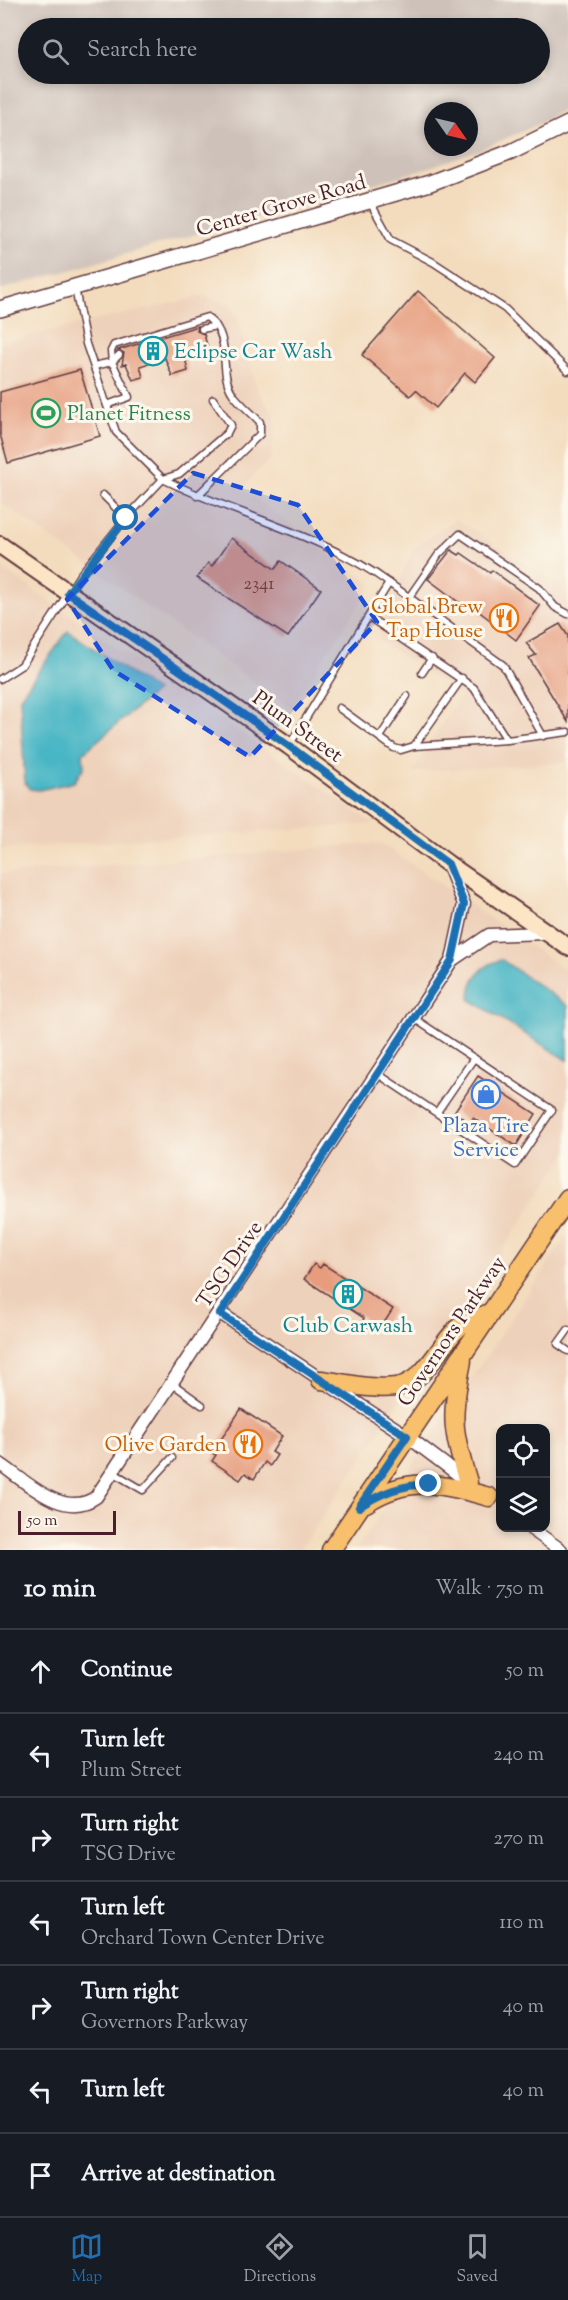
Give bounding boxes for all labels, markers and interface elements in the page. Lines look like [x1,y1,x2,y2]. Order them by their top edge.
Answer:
search box [18,18,550,84]
icon: search [39,35,72,68]
text: Search here [87,35,197,67]
north arrow [424,102,478,156]
street label: Center Grove Road [193,168,370,246]
building icon: Eclipse Car Wash [137,335,169,367]
place label: Eclipse Car Wash [174,338,333,368]
sports icon: Planet Fitness [30,397,62,429]
place label: Planet Fitness [67,400,191,430]
route start [112,504,138,530]
house number: 2341 [244,572,274,598]
place label: Global Brew Tap House [371,593,483,647]
restaurant icon: Global Brew Tap House [488,602,520,634]
street label: Plum Street [245,684,348,771]
shop icon: Plaza Tire Service [470,1078,502,1110]
place label: Plaza Tire Service [443,1112,529,1166]
street label: TSG Drive [190,1215,271,1315]
street label: Governors Parkway [391,1250,515,1413]
building icon: Club Carwash [332,1278,364,1310]
place label: Club Carwash [283,1312,413,1342]
map controls [496,1424,550,1532]
button: locate [496,1424,550,1478]
restaurant icon: Olive Garden [232,1428,264,1460]
place label: Olive Garden [104,1431,227,1461]
route end [415,1470,441,1496]
button: layers [496,1478,550,1532]
scale bar [18,1508,116,1536]
text: 50 m [27,1510,58,1533]
text: 10 min [24,1571,96,1608]
text: Walk · 750 m [435,1575,544,1604]
icon: ahead [24,1655,57,1688]
text: Continue [81,1655,172,1687]
text: 50 m [506,1657,544,1686]
text: Turn left [81,1725,164,1757]
icon: left [24,1739,57,1772]
text: 240 m [493,1741,544,1770]
text: Plum Street [81,1757,182,1786]
text: Turn right [81,1809,178,1841]
icon: right [24,1823,57,1856]
text: 270 m [494,1825,544,1854]
text: TSG Drive [81,1841,176,1870]
text: Turn left [81,1893,164,1925]
icon: left [24,1907,57,1940]
text: 110 m [499,1909,544,1938]
text: Orchard Town Center Drive [81,1925,324,1954]
text: Turn right [81,1977,178,2009]
icon: right [24,1991,57,2024]
text: 40 m [503,1993,544,2022]
text: Governors Parkway [81,2009,248,2038]
icon: left [24,2075,57,2108]
text: Turn left [81,2075,164,2107]
text: 40 m [503,2077,544,2106]
icon: arrive [24,2159,57,2192]
text: Arrive at destination [81,2159,276,2191]
tab: Map [70,2230,103,2289]
tab: Directions [244,2230,316,2289]
tab: Saved [457,2230,498,2289]

